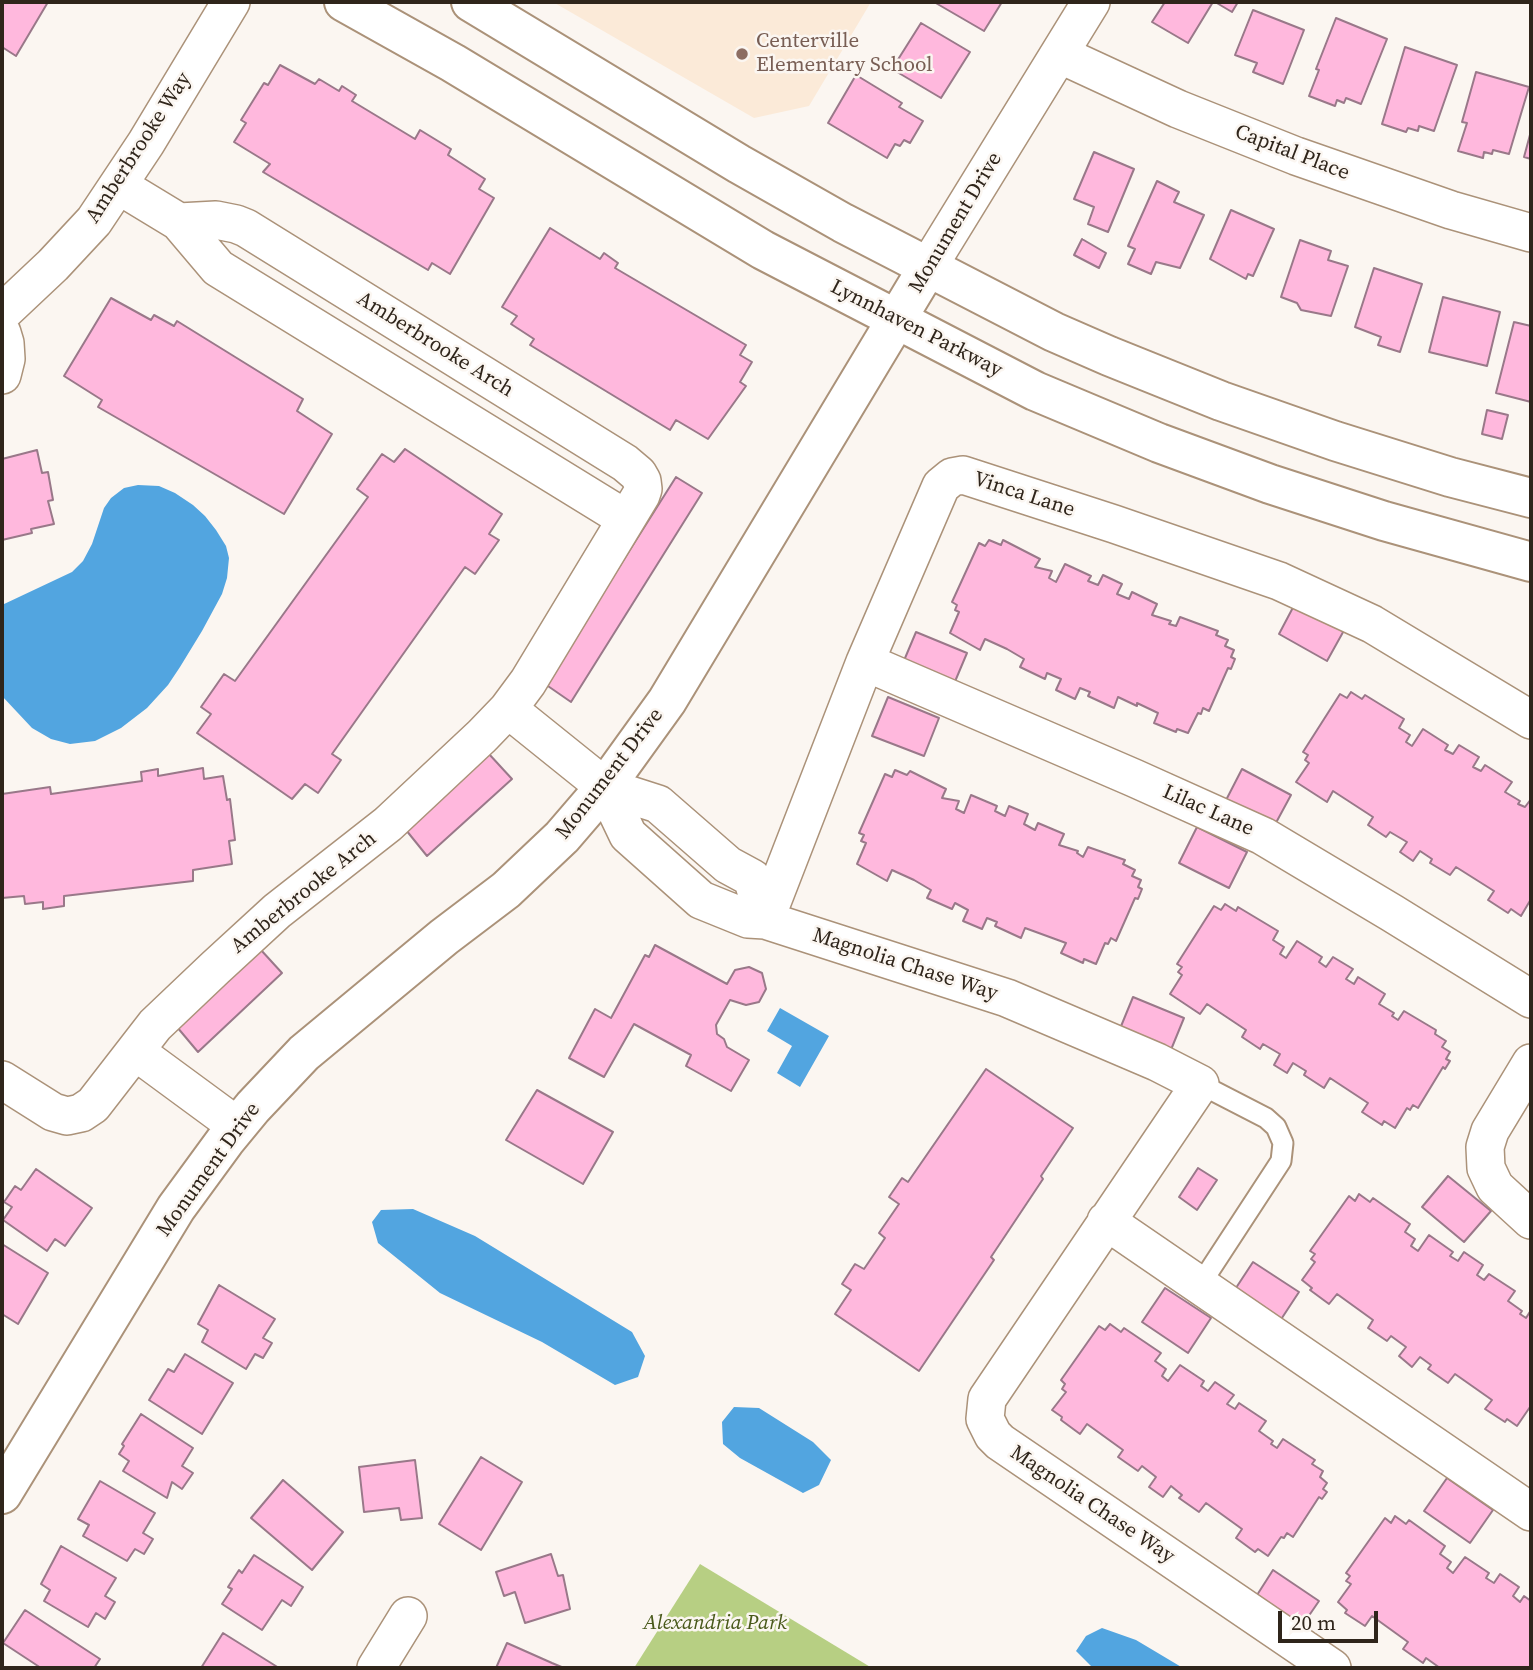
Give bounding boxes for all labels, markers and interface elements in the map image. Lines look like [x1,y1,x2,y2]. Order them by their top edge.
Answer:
place label: Centerville Elementary School [756,29,933,79]
marker: Centerville Elementary School [734,46,750,62]
street label: Amberbrooke Way [81,68,197,228]
street label: Capital Place [1231,120,1353,186]
street label: Monument Drive [904,148,1008,298]
street label: Lynnhaven Parkway [826,275,1006,383]
street label: Amberbrooke Arch [352,287,518,403]
street label: Vinca Lane [970,467,1078,523]
street label: Monument Drive [551,703,669,845]
street label: Lilac Lane [1158,780,1258,842]
street label: Amberbrooke Arch [226,827,382,959]
street label: Magnolia Chase Way [809,923,1001,1007]
street label: Monument Drive [152,1098,266,1242]
street label: Magnolia Chase Way [1005,1441,1179,1569]
scale bar [1281,1596,1381,1640]
text: 20 m [1291,1608,1336,1637]
park label: Alexandria Park [643,1611,787,1637]

